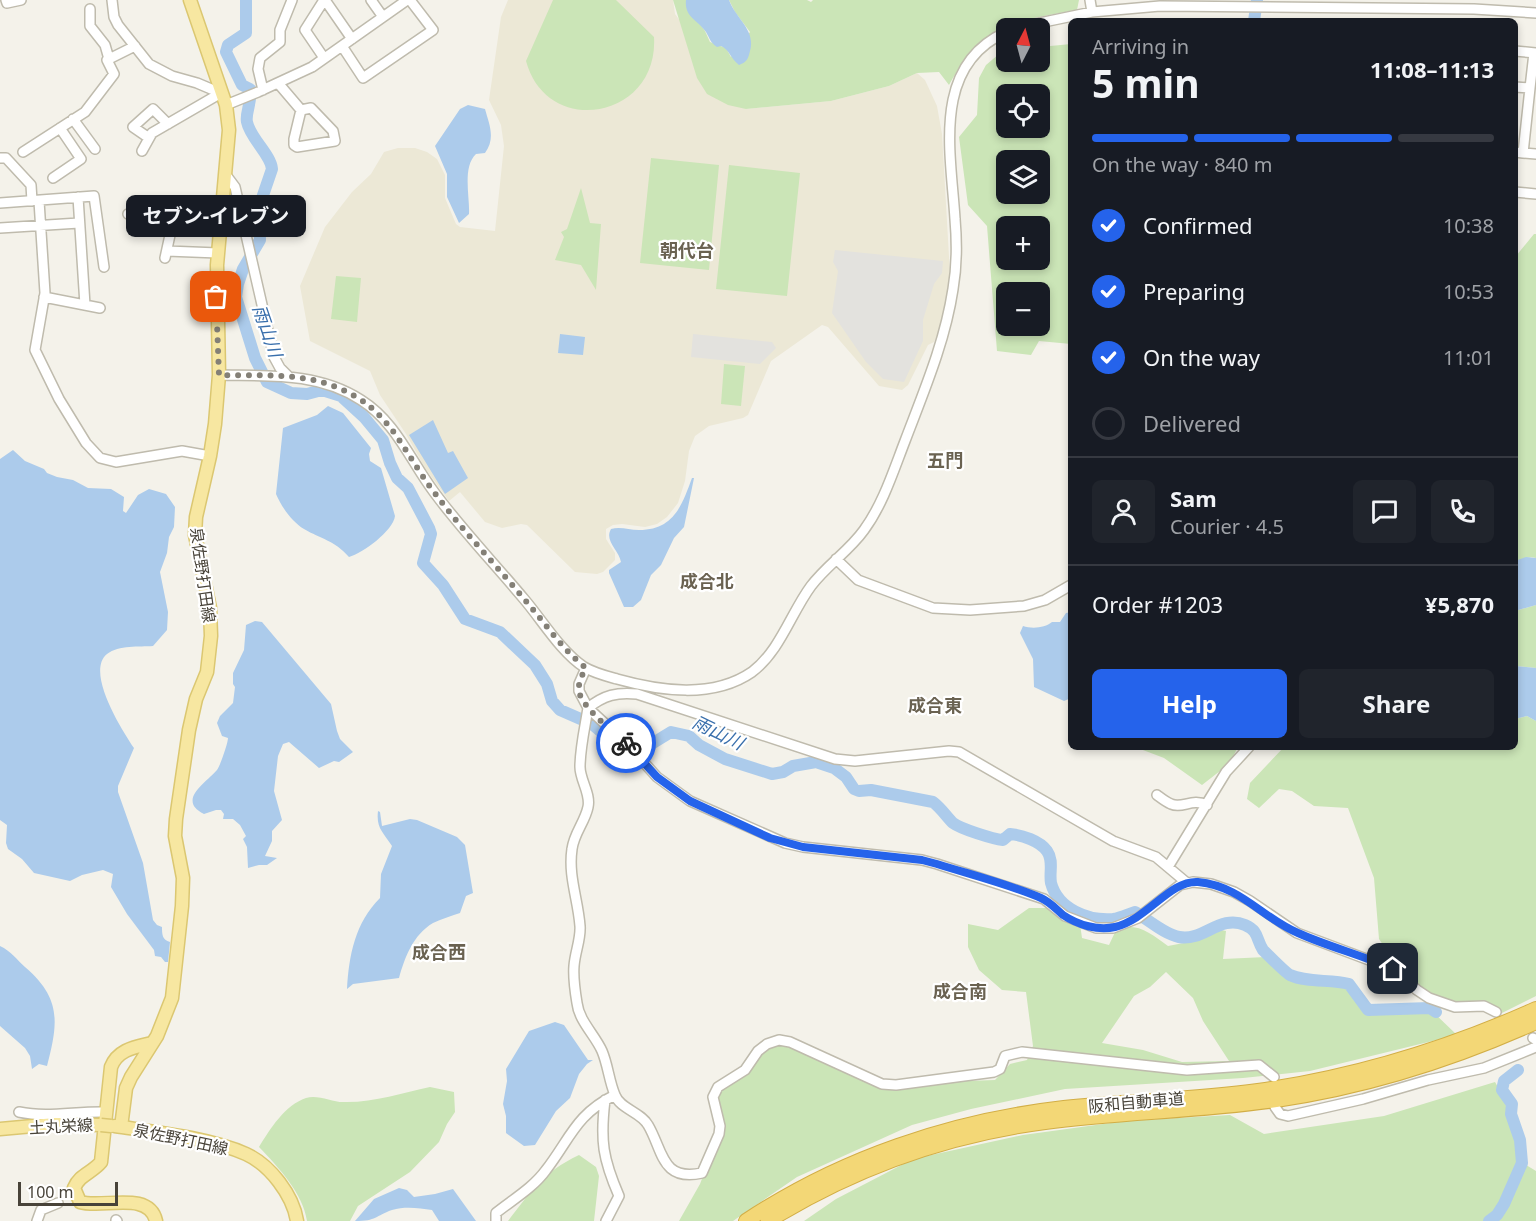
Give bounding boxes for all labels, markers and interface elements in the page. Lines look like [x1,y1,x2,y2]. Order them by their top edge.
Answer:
north arrow [996,18,1050,72]
map controls [996,18,1050,336]
text: Arriving in [1092,33,1189,60]
text: 11:08–11:13 [1370,54,1494,84]
text: 5 min [1092,56,1199,109]
button: locate [996,84,1050,138]
button: layers [996,150,1050,204]
text: On the way · 840 m [1092,151,1272,178]
callout: セブン-イレブン [126,195,306,237]
text: セブン-イレブン [143,202,289,229]
icon: check [1092,209,1125,242]
text: Confirmed [1143,210,1253,240]
text: 10:38 [1443,212,1494,239]
button: + [996,216,1050,270]
district label: 朝代台 [660,238,714,262]
pin [190,271,241,322]
icon: check [1092,275,1125,308]
text: Preparing [1143,276,1245,306]
text: 10:53 [1443,278,1494,305]
icon: bag [199,280,232,313]
button: − [996,282,1050,336]
water label: 雨山川 [248,301,289,362]
icon: check [1092,341,1125,374]
text: On the way [1143,342,1260,372]
text: 11:01 [1443,344,1494,371]
text: Delivered [1143,408,1241,438]
district label: 五門 [927,448,963,472]
button: person [1092,480,1155,543]
button: chat [1353,480,1416,543]
button: phone [1431,480,1494,543]
text: Sam [1170,483,1217,513]
text: Courier · 4.5 [1170,513,1284,540]
street label: 泉佐野打田線 [185,526,221,624]
district label: 成合北 [680,569,734,593]
text: Order #1203 [1092,589,1223,619]
text: ¥5,870 [1425,589,1494,619]
button: Help [1092,669,1287,738]
button: Share [1299,669,1494,738]
district label: 成合東 [908,693,962,717]
water label: 雨山川 [689,709,750,756]
courier [596,713,656,773]
icon: bike [610,727,643,760]
district label: 成合西 [412,940,466,964]
pin [1367,943,1418,994]
icon: home [1376,952,1409,985]
district label: 成合南 [933,979,987,1003]
street label: 阪和自動車道 [1087,1087,1185,1117]
street label: 土丸栄線 [28,1113,94,1139]
street label: 泉佐野打田線 [132,1118,230,1160]
scale bar [18,1179,118,1206]
text: 100 m [27,1181,74,1203]

